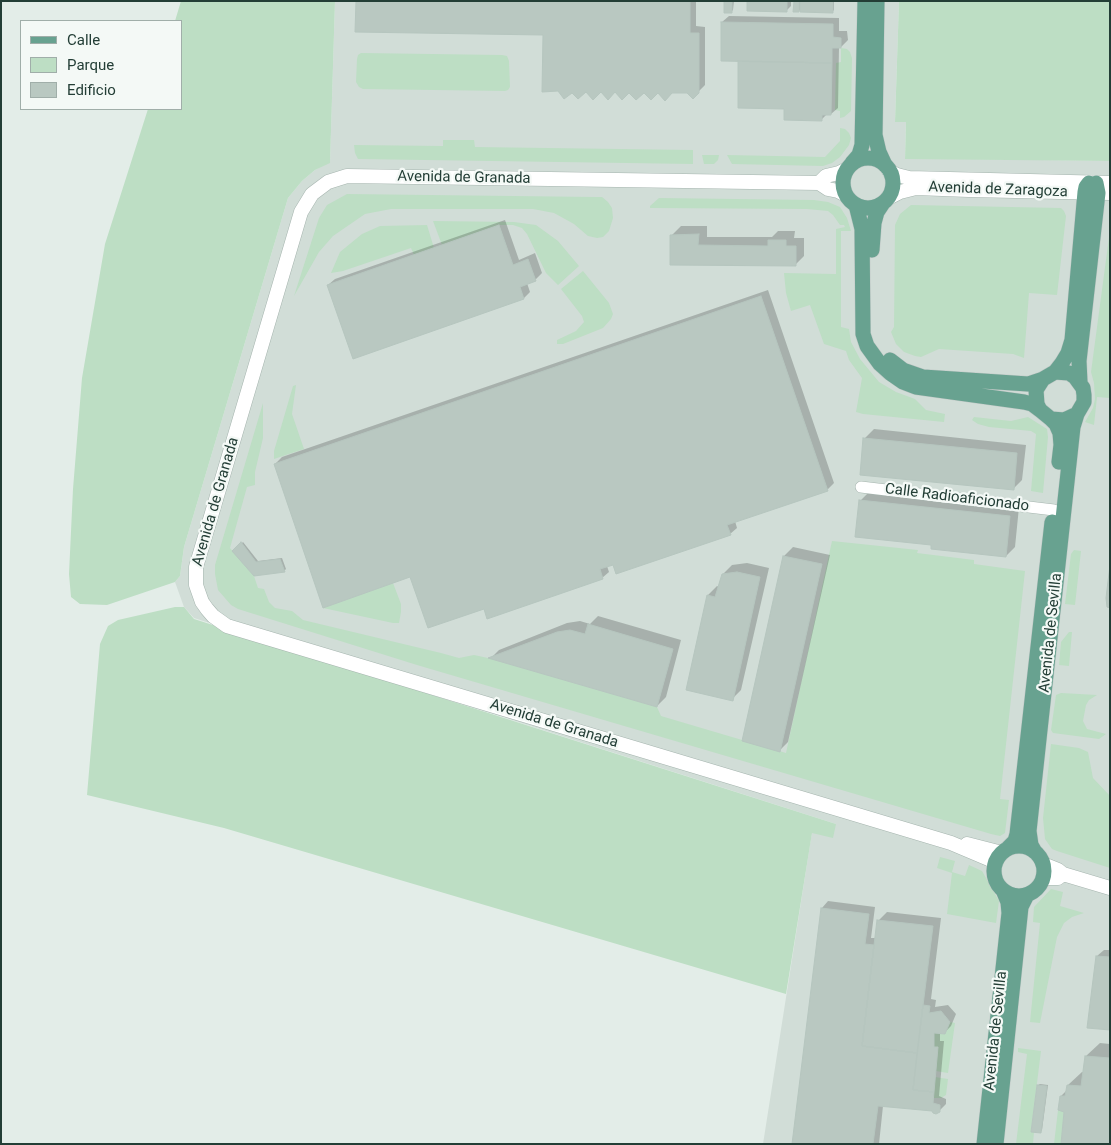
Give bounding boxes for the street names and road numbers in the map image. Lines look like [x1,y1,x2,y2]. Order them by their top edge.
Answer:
street label: Avenida de Granada [397,168,531,188]
street label: Avenida de Zaragoza [928,179,1068,201]
street label: Avenida de Granada [189,436,243,568]
street label: Calle Radioaficionado [884,480,1030,516]
street label: Avenida de Sevilla [1036,572,1066,694]
street label: Avenida de Granada [488,696,620,752]
street label: Avenida de Sevilla [981,970,1011,1092]

